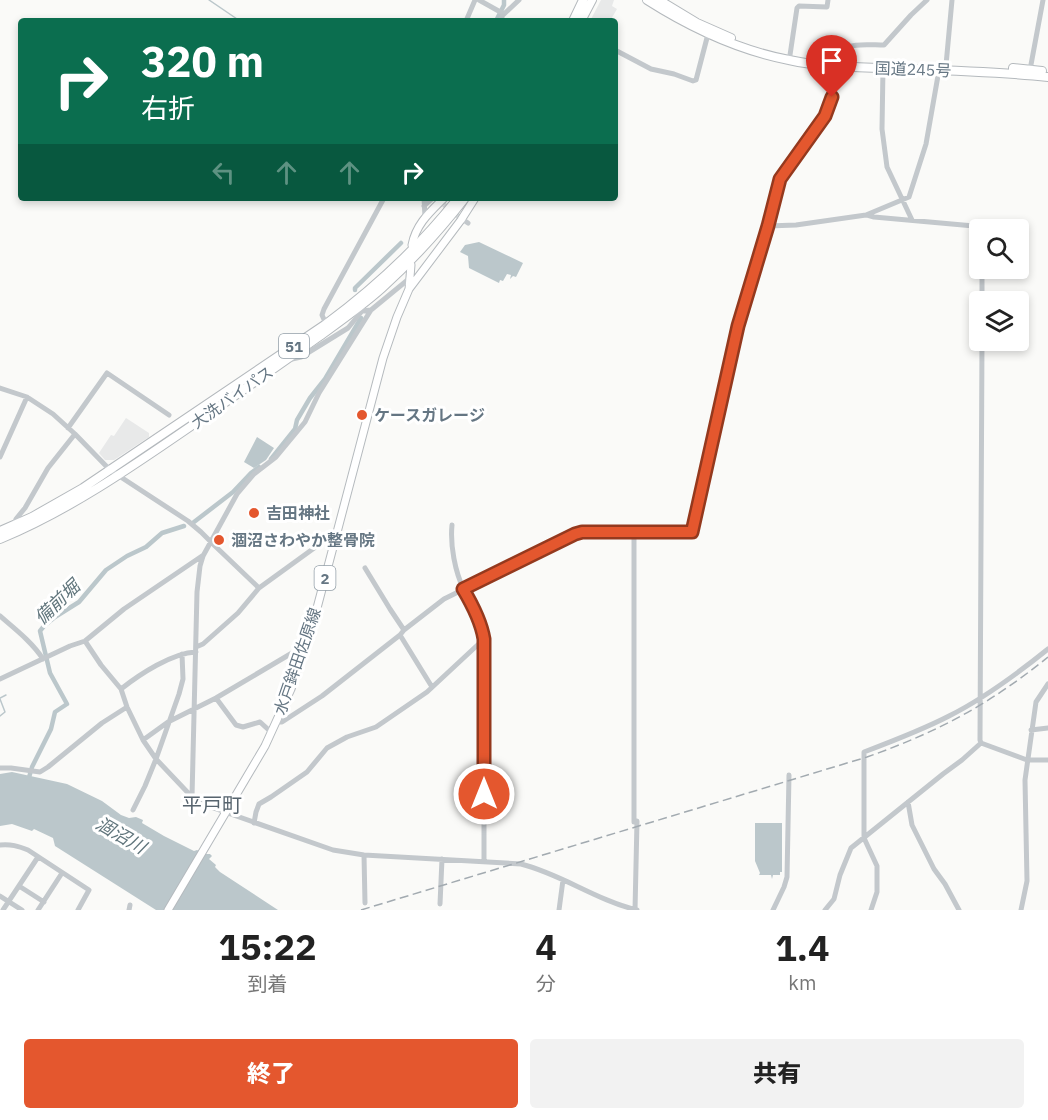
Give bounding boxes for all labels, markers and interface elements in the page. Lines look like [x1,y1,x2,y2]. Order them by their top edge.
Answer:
text: 320 m [141,34,264,89]
pin [806,35,857,97]
icon: right [42,42,120,120]
icon: arrive [815,44,848,77]
street label: 国道245号 [874,58,952,80]
text: 右折 [141,90,195,125]
icon: left [207,156,240,189]
icon: ahead [270,156,303,189]
icon: ahead [333,156,366,189]
icon: right [396,156,429,189]
map controls [969,219,1029,351]
button: search [969,219,1029,279]
button: layers [969,291,1029,351]
road number: 51 [279,334,309,358]
street label: 大洗バイパス [187,361,277,433]
place label: ケースガレージ [374,405,485,425]
marker: ケースガレージ [355,408,369,422]
place label: 吉田神社 [266,503,330,523]
marker: 吉田神社 [247,506,261,520]
place label: 涸沼さわやか整骨院 [231,530,375,550]
marker: 涸沼さわやか整骨院 [212,533,226,547]
road number: 2 [314,566,336,590]
water label: 備前堀 [30,573,87,629]
street label: 水戸鉾田佐原線 [269,605,325,717]
position arrow [452,762,516,826]
district label: 平戸町 [182,791,242,818]
water label: 涸沼川 [92,812,152,859]
text: 15:22 [218,923,317,970]
text: 4 [535,923,557,970]
text: 1.4 [775,924,830,971]
text: km [788,969,816,996]
text: 到着 [248,970,288,997]
text: 分 [536,970,556,997]
button: 終了 [24,1039,518,1108]
button: 共有 [530,1039,1024,1108]

